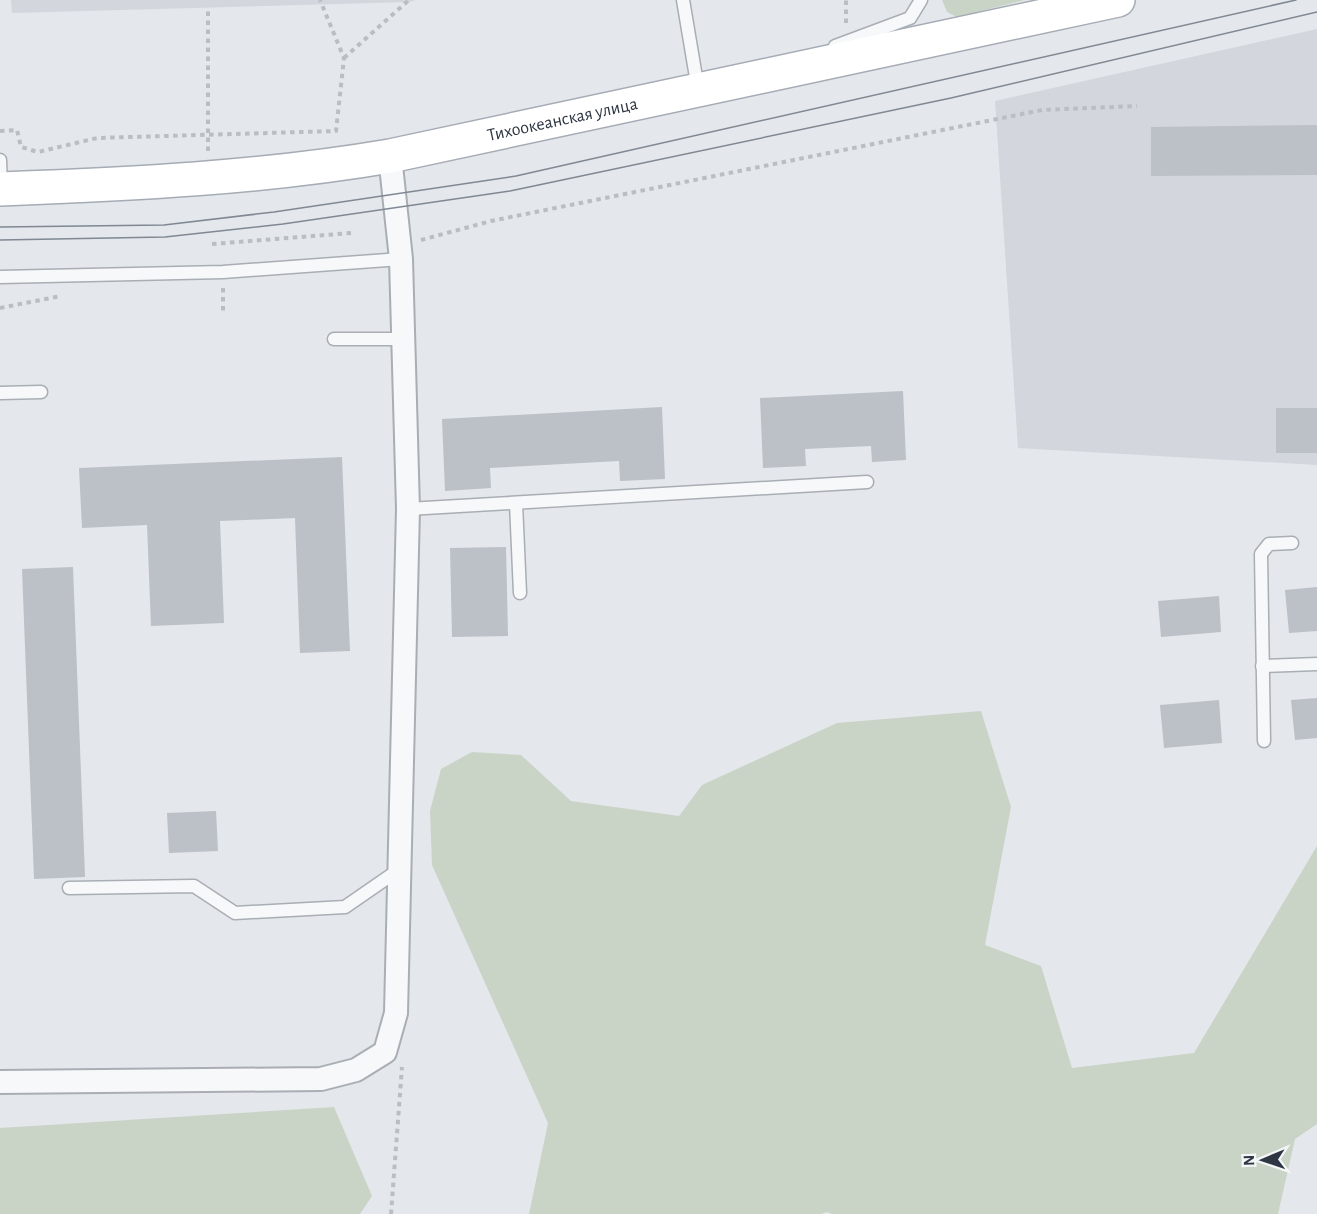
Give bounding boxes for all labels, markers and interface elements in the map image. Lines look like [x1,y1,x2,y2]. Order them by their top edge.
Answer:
street label: Тихоокеанская улица [486,95,639,145]
north arrow [1233,1130,1293,1190]
text: N [1241,1155,1257,1166]

